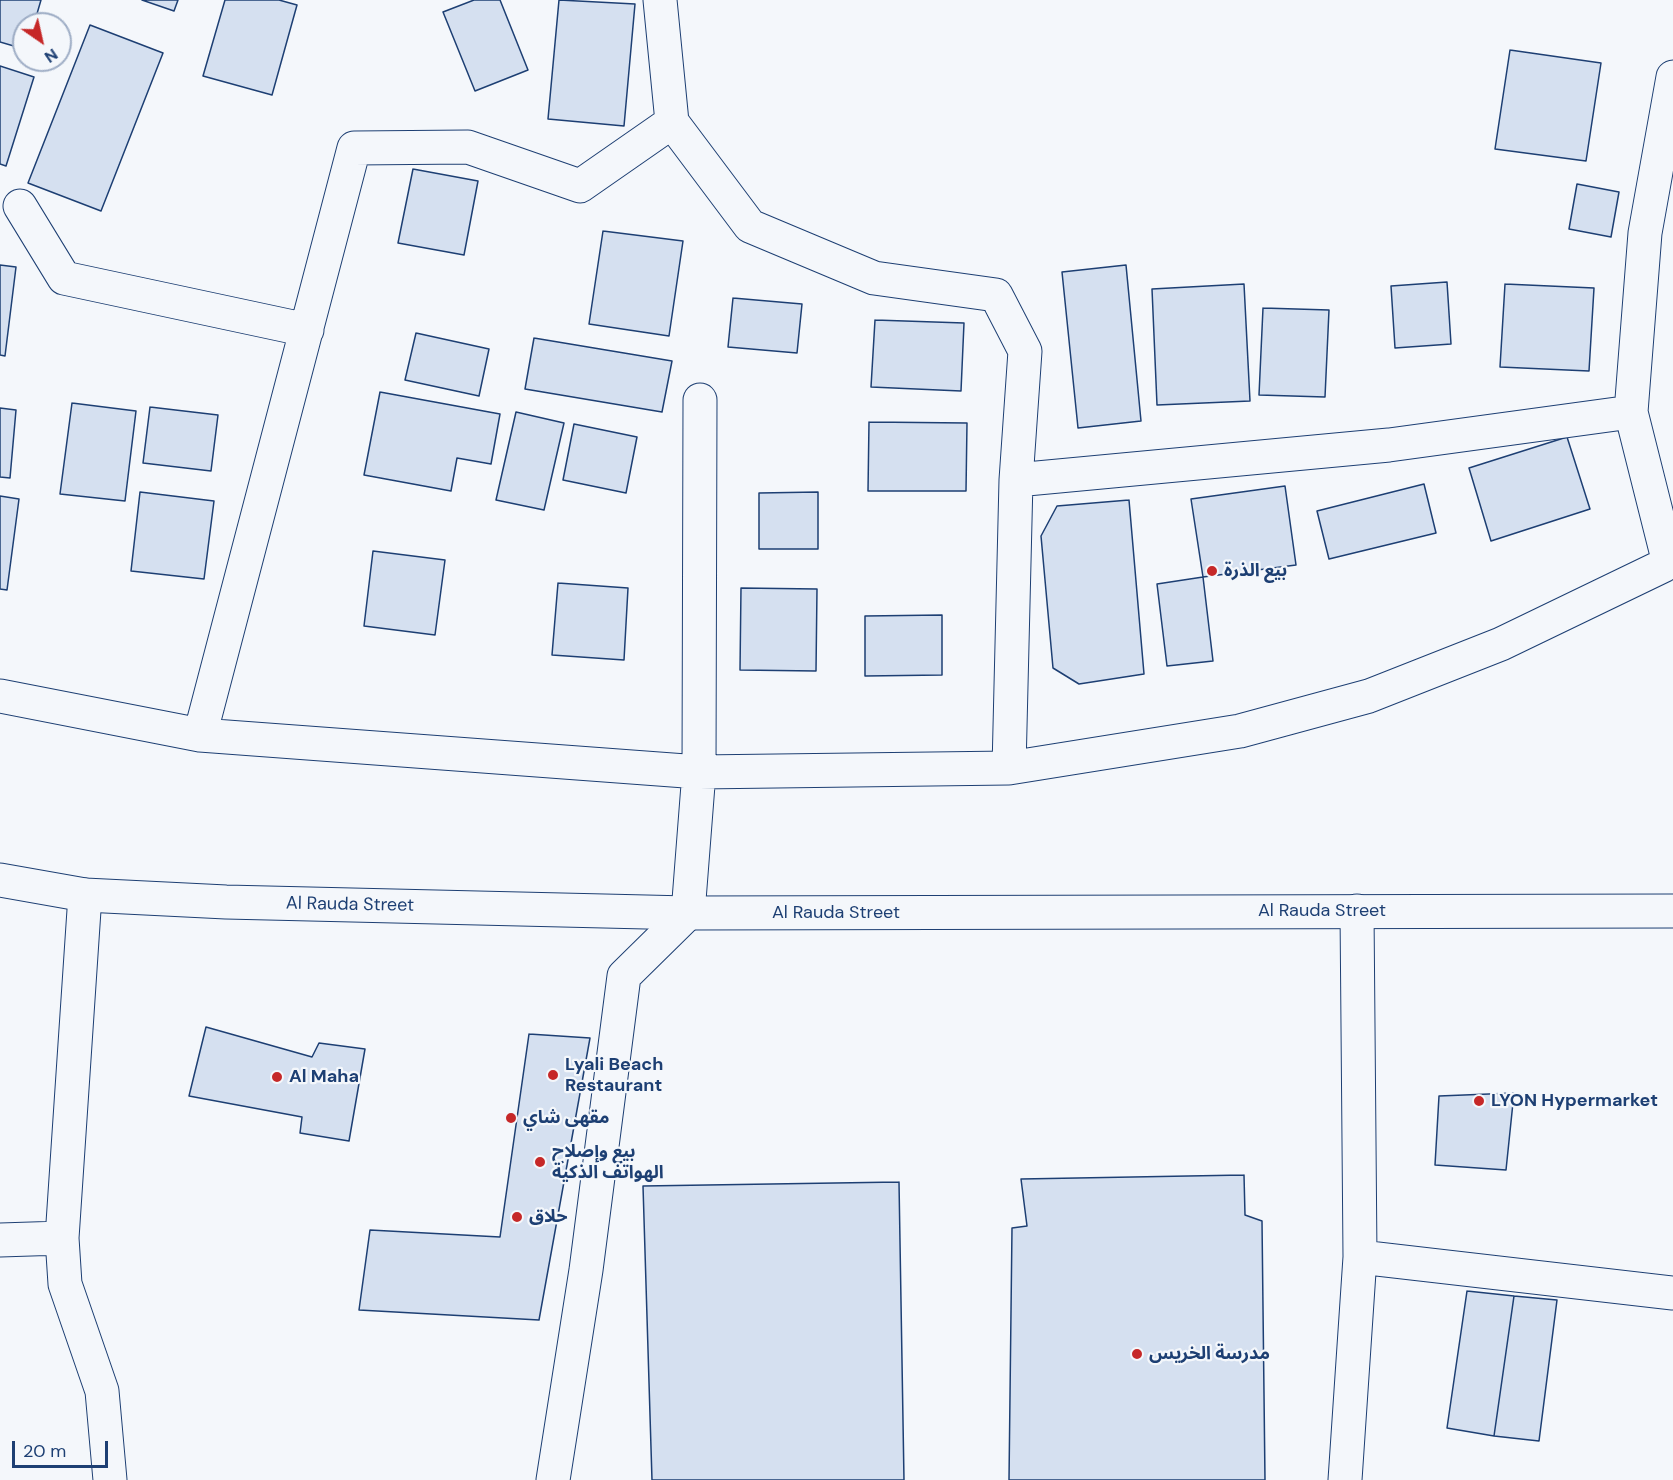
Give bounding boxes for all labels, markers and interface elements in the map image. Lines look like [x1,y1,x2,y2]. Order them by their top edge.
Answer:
north arrow [12,12,72,72]
text: N [41,44,62,68]
place label: بيع الذرة [1224,560,1287,582]
marker: بيع الذرة [1205,564,1219,578]
street label: Al Rauda Street [286,893,414,917]
street label: Al Rauda Street [1258,900,1386,922]
street label: Al Rauda Street [772,902,900,924]
place label: Lyali Beach Restaurant [565,1054,663,1096]
place label: Al Maha [289,1066,359,1088]
marker: Lyali Beach Restaurant [546,1068,560,1082]
marker: Al Maha [270,1070,284,1084]
place label: LYON Hypermarket [1491,1090,1658,1112]
marker: LYON Hypermarket [1472,1094,1486,1108]
place label: مقهى شاي [523,1107,610,1129]
marker: مقهى شاي [504,1111,518,1125]
place label: بيع وإصلاح الهواتف الذكية [552,1141,664,1184]
marker: بيع وإصلاح الهواتف الذكية [533,1155,547,1169]
place label: حلاق [529,1206,568,1228]
marker: حلاق [510,1210,524,1224]
place label: مدرسة الخريس [1149,1343,1270,1365]
marker: مدرسة الخريس [1130,1347,1144,1361]
scale bar [15,1429,111,1467]
text: 20 m [23,1439,66,1463]

